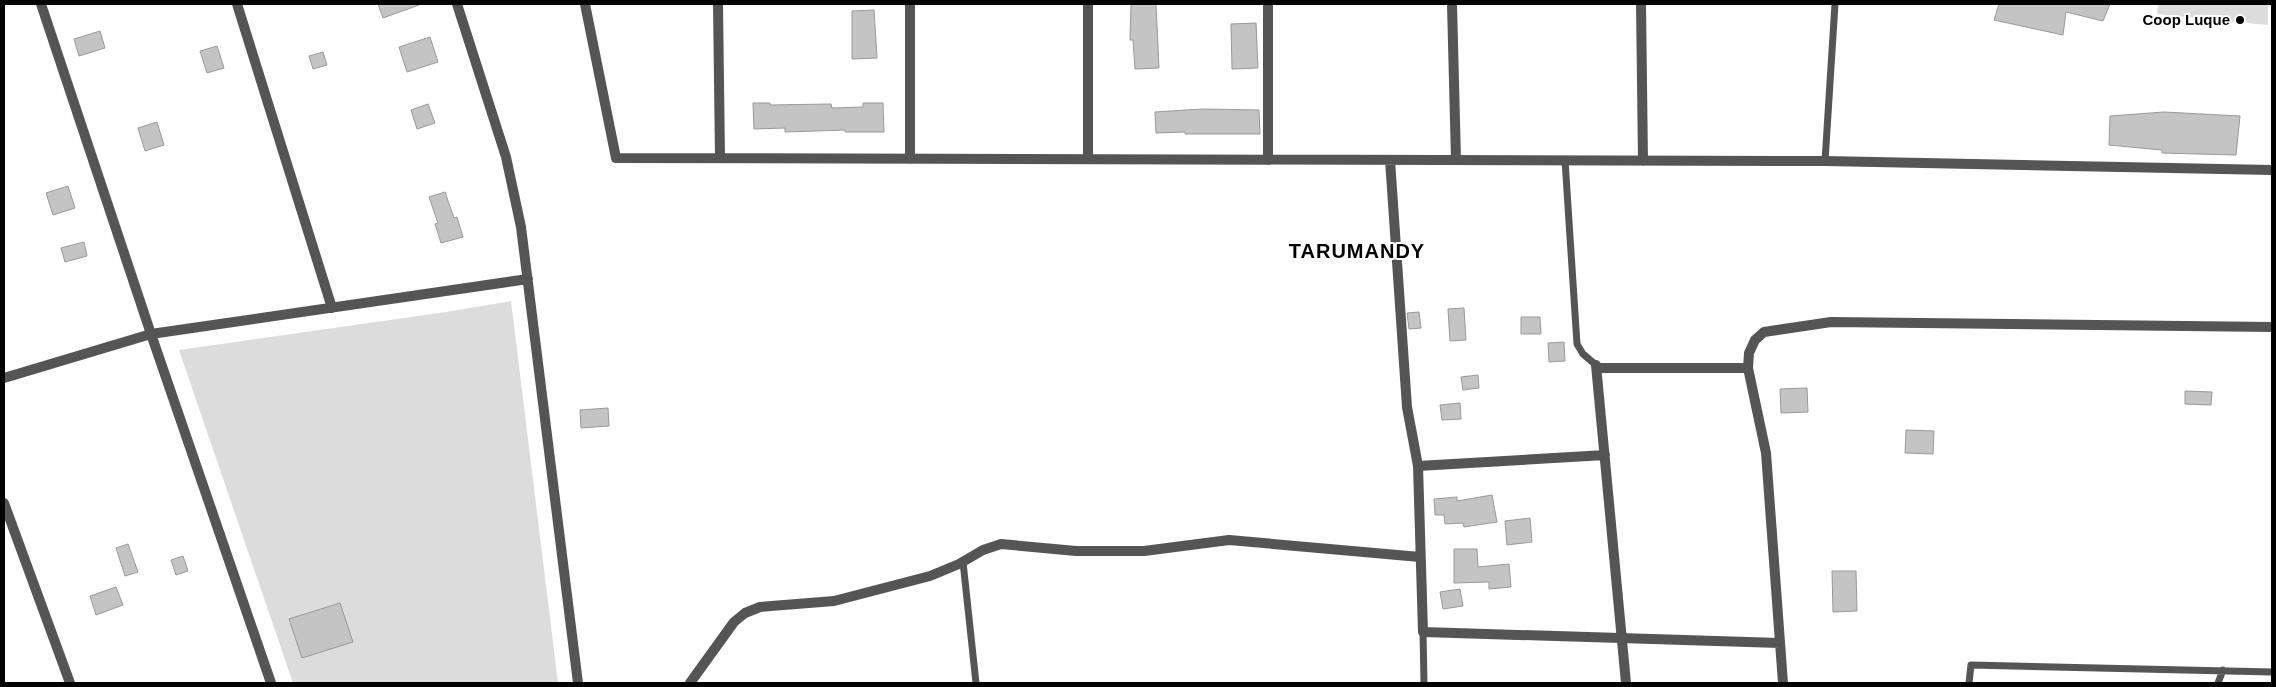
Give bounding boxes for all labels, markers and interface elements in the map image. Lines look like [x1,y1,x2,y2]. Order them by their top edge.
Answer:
place label: Coop Luque [2143,11,2230,28]
marker: Coop Luque [2234,14,2246,26]
district label: TARUMANDY [1289,240,1425,262]

